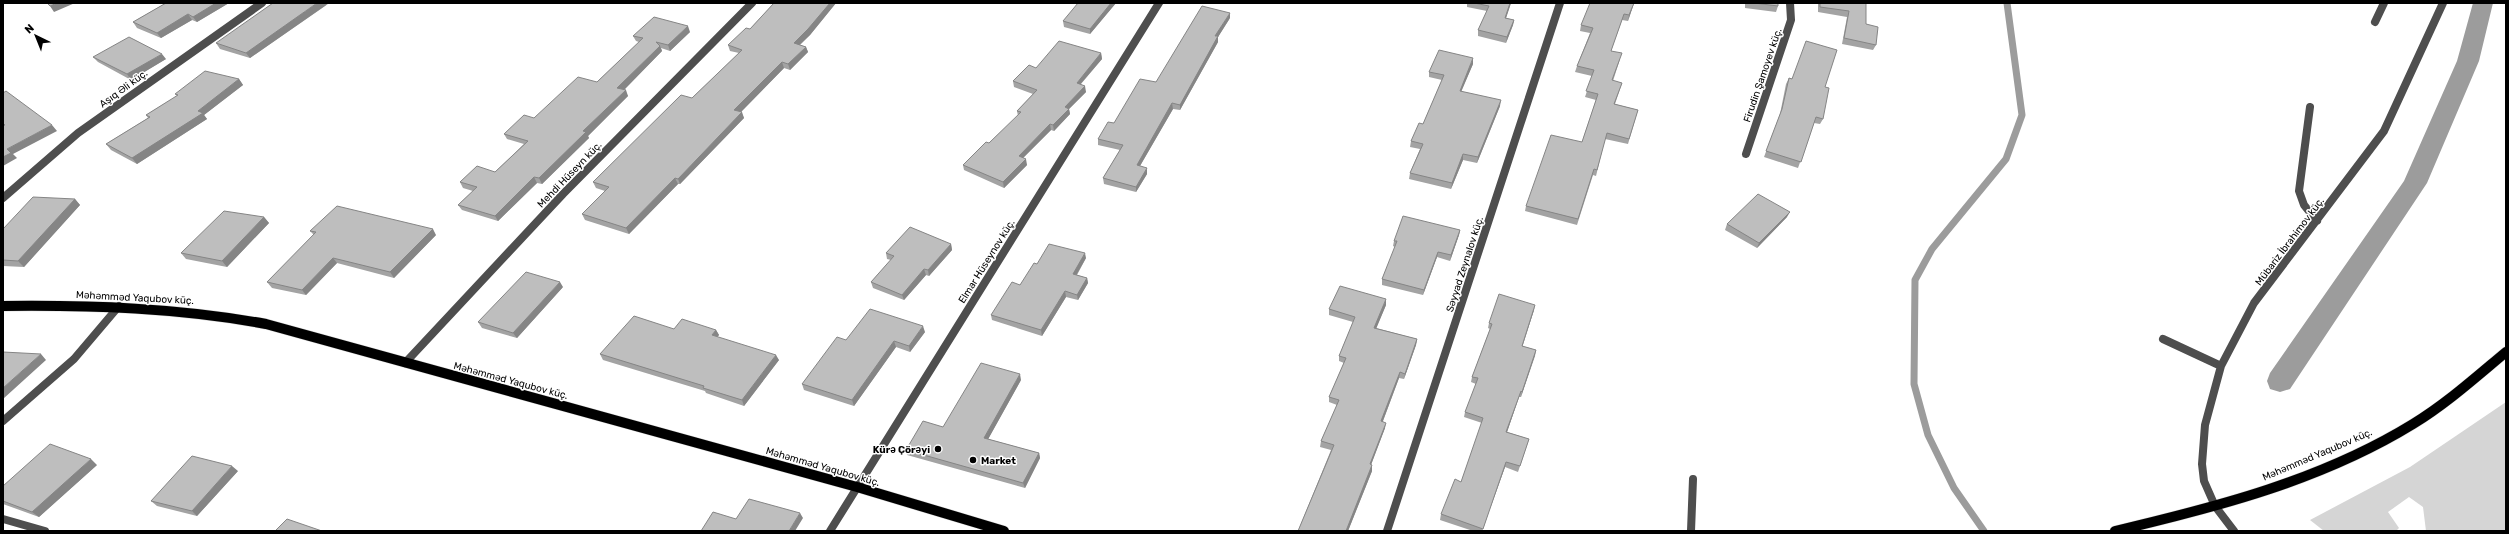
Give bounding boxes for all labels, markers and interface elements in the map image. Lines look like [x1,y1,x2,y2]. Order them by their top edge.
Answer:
north arrow [16,16,56,56]
text: N [22,22,37,37]
street label: Firudin Şamoyev küç. [1741,27,1785,124]
street label: Aşıq Əli küç. [97,67,150,110]
street label: Mehdi Hüseyn küç. [535,139,604,210]
street label: Mübariz İbrahimov küç. [2253,195,2327,288]
street label: Səyyad Zeynalov küç. [1444,215,1486,314]
street label: Elmar Hüseynov küç. [956,217,1018,306]
street label: Məhəmməd Yaqubov küç. [76,289,194,307]
street label: Məhəmməd Yaqubov küç. [452,360,569,402]
street label: Məhəmməd Yaqubov küç. [2261,426,2374,484]
place label: Kürə Çörəyi [873,444,930,456]
marker: Kürə Çörəyi [933,444,943,454]
street label: Məhəmməd Yaqubov küç. [764,445,881,489]
marker: Market [968,455,978,465]
place label: Market [981,455,1016,467]

